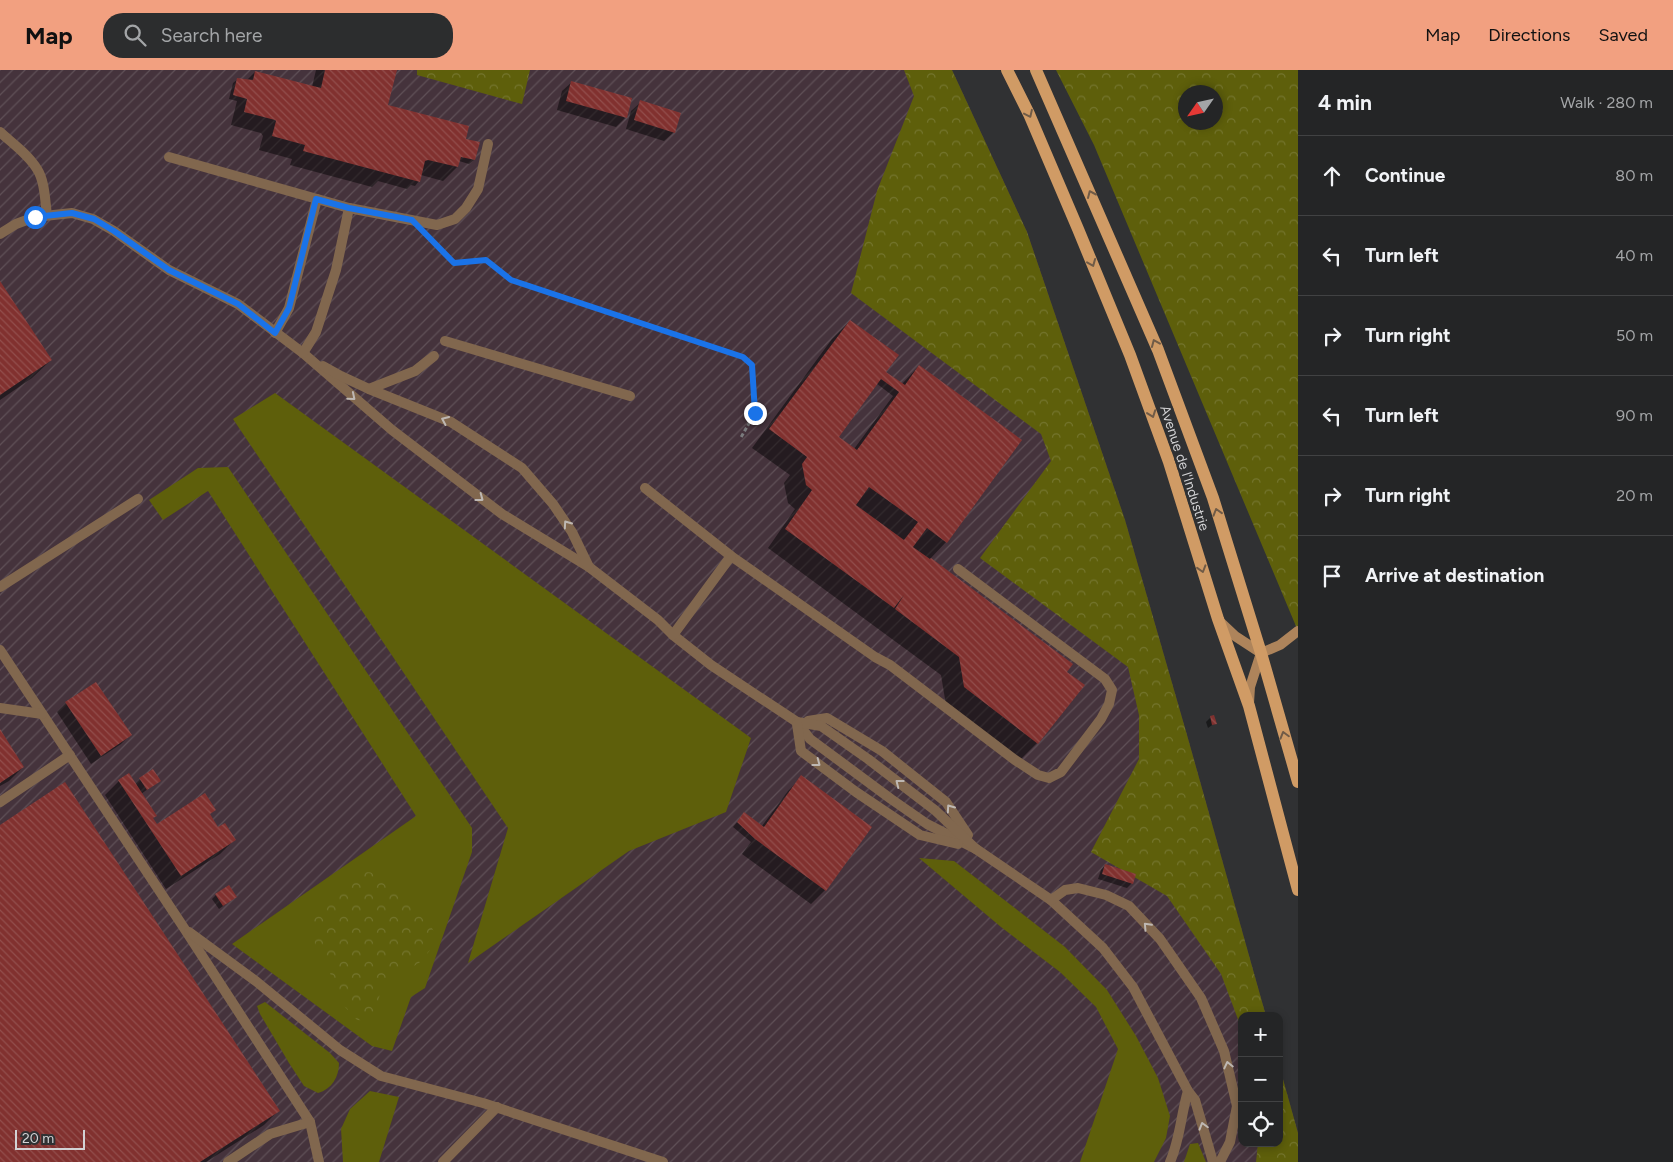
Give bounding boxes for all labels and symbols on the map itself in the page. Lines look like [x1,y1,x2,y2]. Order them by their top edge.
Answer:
north arrow [1178,85,1223,130]
one-way arrow [1022,108,1032,117]
one-way arrow [1087,190,1098,199]
route start [24,206,47,229]
one-way arrow [1086,258,1096,267]
one-way arrow [1151,339,1161,348]
one-way arrow [347,392,356,401]
route end [744,402,767,425]
street label: Avenue de l'Industrie [1156,403,1213,533]
one-way arrow [1146,409,1156,418]
one-way arrow [441,416,450,427]
one-way arrow [474,492,484,501]
one-way arrow [1213,509,1223,517]
one-way arrow [564,520,573,530]
one-way arrow [1196,564,1206,572]
one-way arrow [1280,731,1290,739]
one-way arrow [811,757,821,766]
one-way arrow [896,780,905,789]
one-way arrow [947,804,956,814]
one-way arrow [1144,923,1153,932]
one-way arrow [1223,1061,1234,1070]
one-way arrow [1198,1122,1208,1130]
scale bar [15,1127,85,1150]

